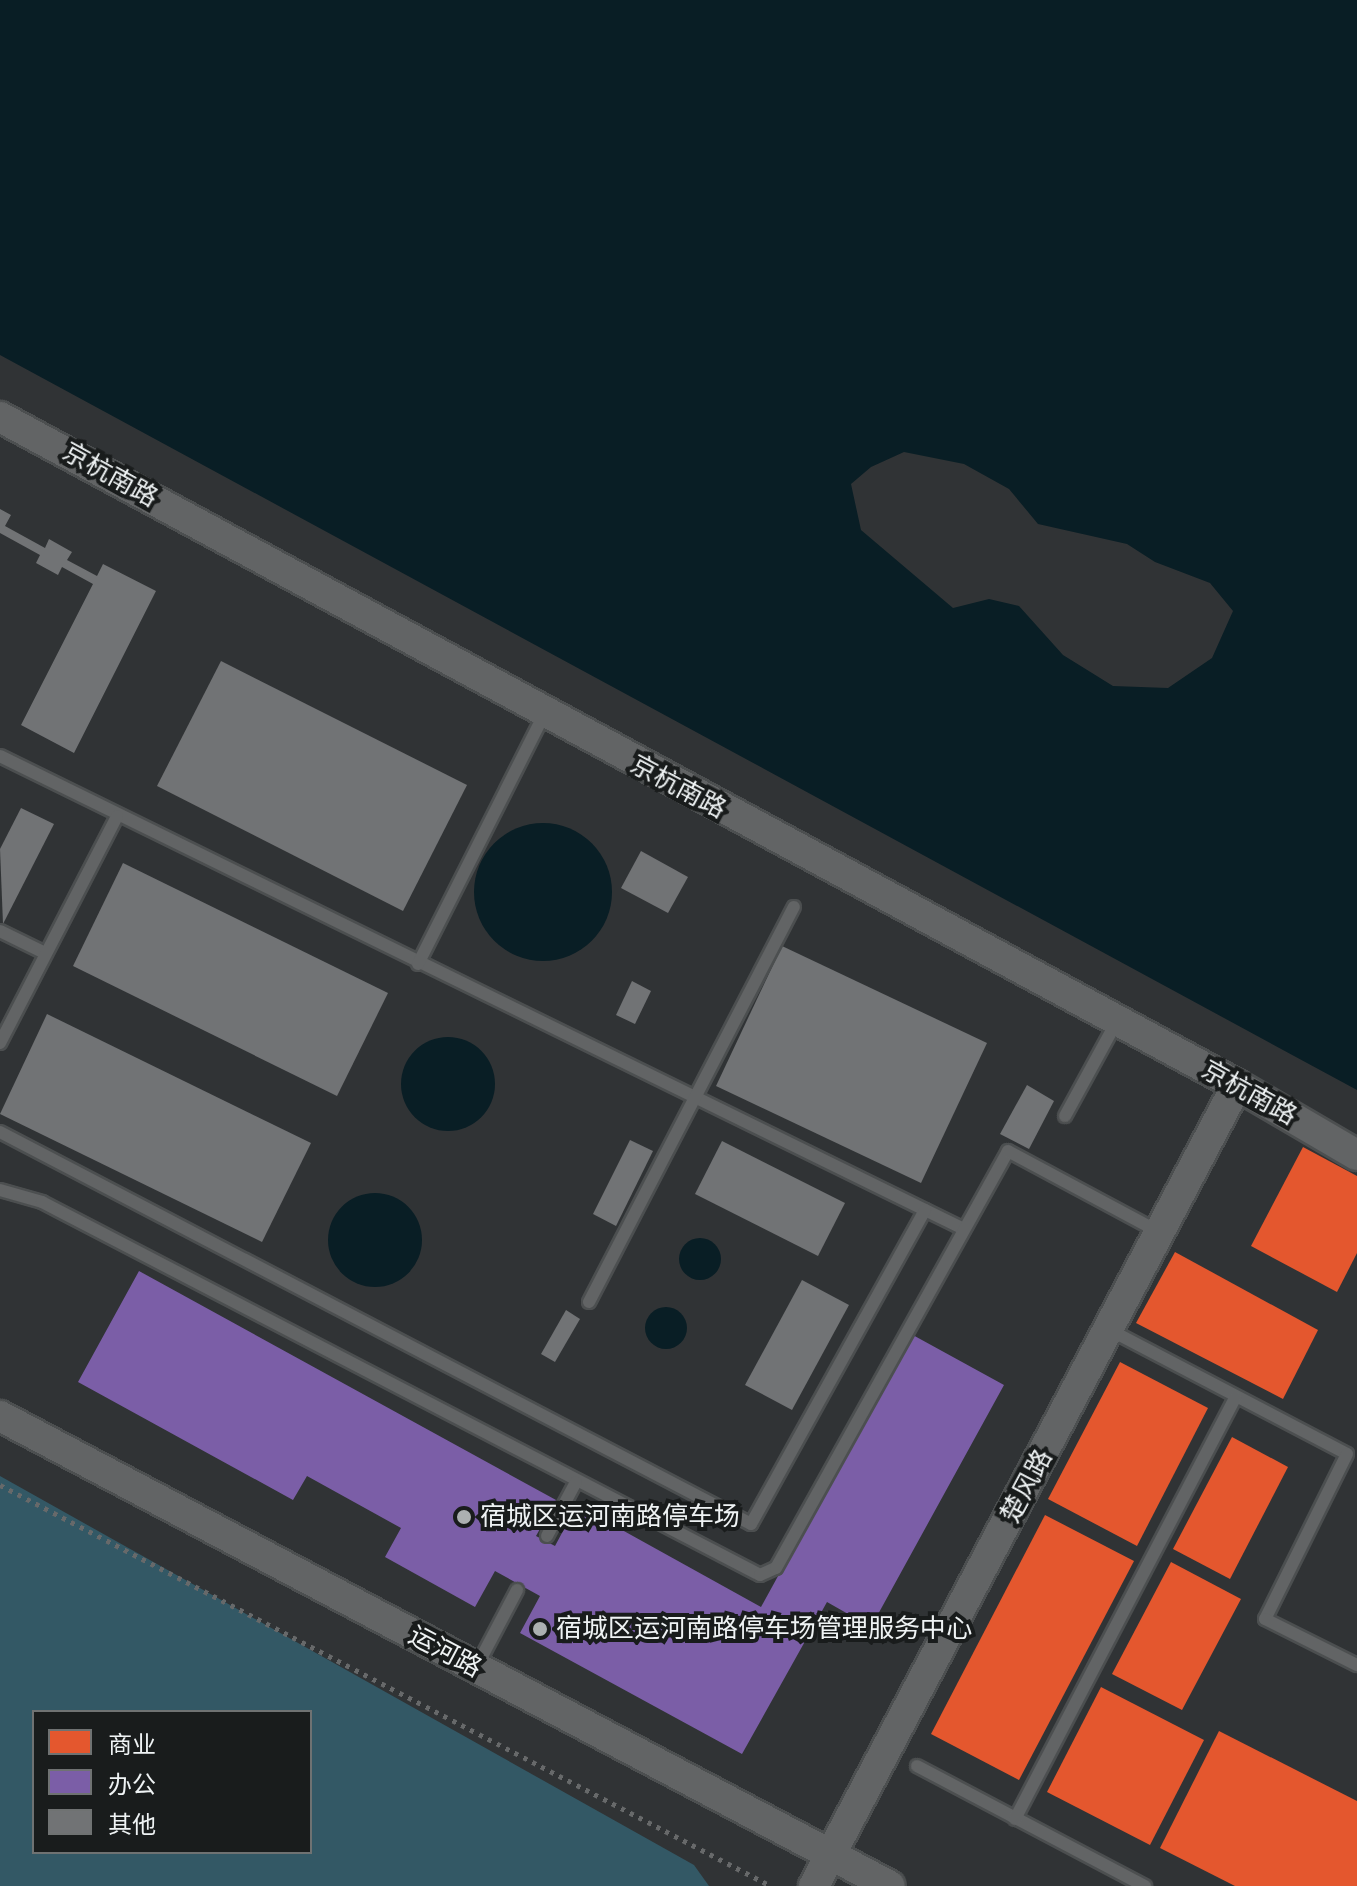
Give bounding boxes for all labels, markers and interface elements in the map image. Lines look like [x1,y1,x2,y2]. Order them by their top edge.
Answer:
street label: 京杭南路 [57,436,163,514]
street label: 京杭南路 [625,749,731,825]
street label: 京杭南路 [1196,1054,1302,1132]
street label: 楚风路 [995,1444,1059,1528]
place label: 宿城区运河南路停车场 [480,1501,740,1533]
marker: 宿城区运河南路停车场 [455,1508,473,1526]
place label: 宿城区运河南路停车场管理服务中心 [556,1613,972,1645]
street label: 运河路 [403,1620,487,1684]
marker: 宿城区运河南路停车场管理服务中心 [531,1620,549,1638]
legend [32,1710,312,1854]
text: 商业 [108,1731,156,1759]
text: 办公 [108,1771,156,1799]
text: 其他 [108,1811,156,1839]

